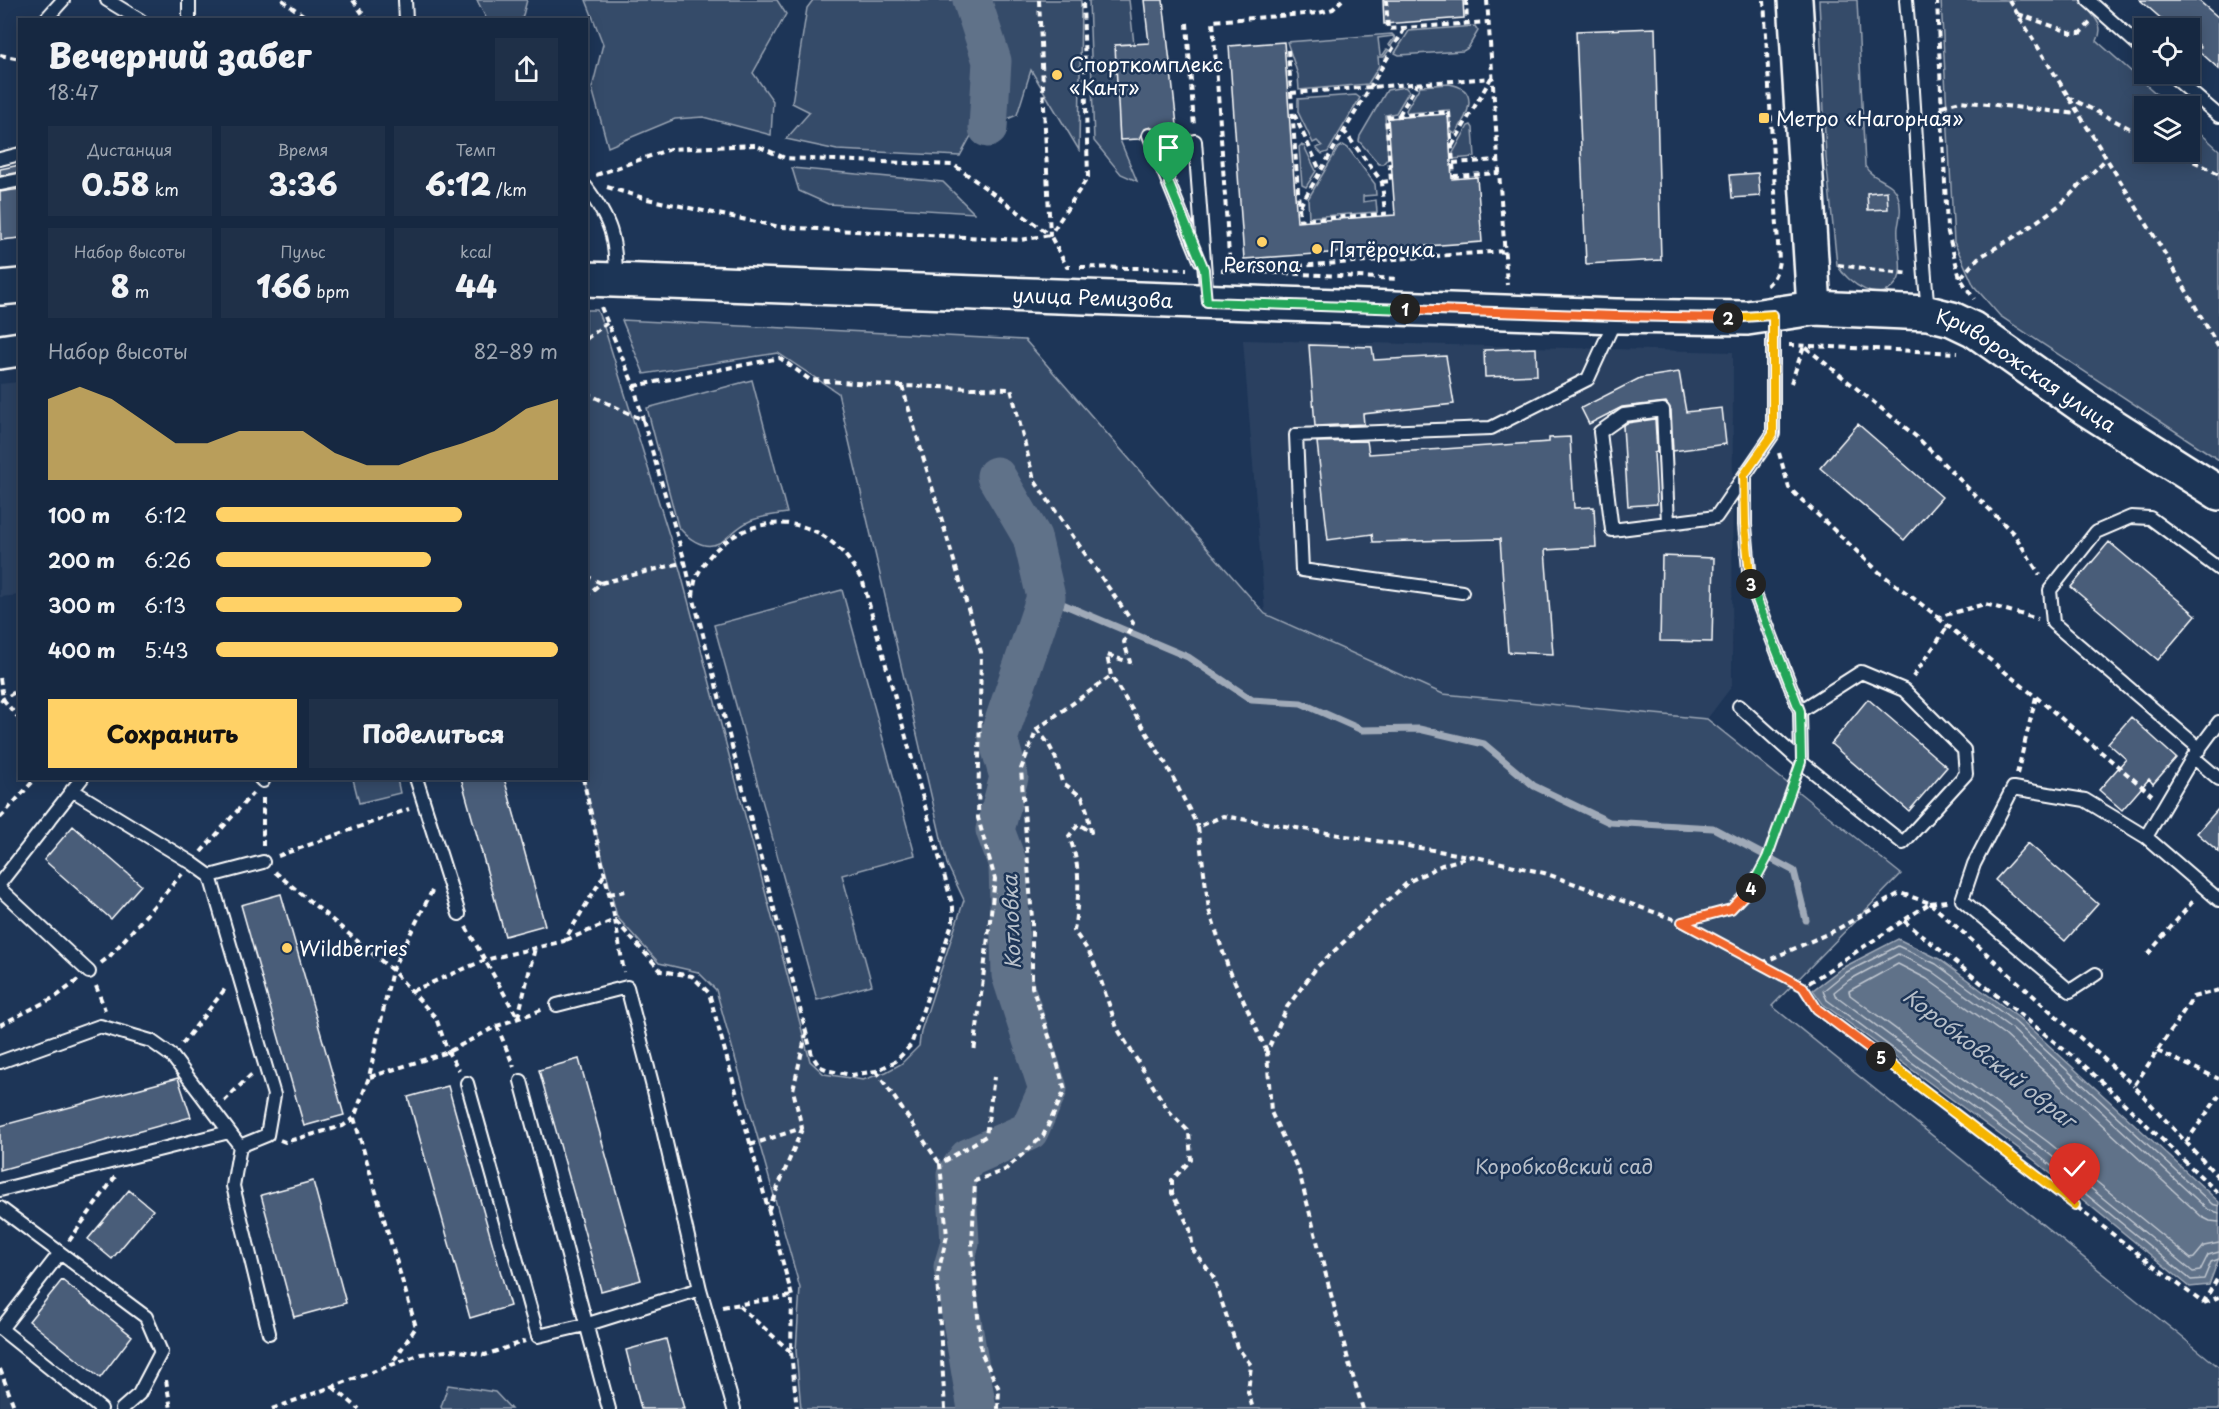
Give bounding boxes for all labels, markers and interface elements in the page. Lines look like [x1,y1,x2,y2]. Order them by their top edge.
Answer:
map controls [2134,18,2200,162]
button: locate [2134,18,2200,84]
text: Вечерний забег [48,29,311,79]
button: share [495,38,558,101]
place label: Спорткомплекс «Кант» [1069,49,1223,102]
marker: Спорткомплекс «Кант» [1050,68,1064,82]
text: 18:47 [48,77,99,107]
button: layers [2134,96,2200,162]
place label: Метро «Нагорная» [1776,103,1963,133]
marker: Метро «Нагорная» [1757,111,1771,125]
pin [1143,122,1194,184]
icon: arrive [1152,131,1185,164]
text: Дистанция [88,137,172,161]
text: Время [277,137,329,161]
text: Темп [456,137,496,161]
text: 0.58 [81,161,149,206]
text: 3:36 [268,161,338,206]
text: 6:12 [425,161,491,206]
text: km [149,177,179,201]
text: /km [491,177,527,201]
place label: Пятёрочка [1329,234,1435,264]
marker: Persona [1255,235,1269,249]
text: Набор высоты [74,239,186,263]
text: Пульс [280,239,326,263]
text: kcal [460,239,492,263]
marker: Пятёрочка [1310,242,1324,256]
place label: Persona [1223,249,1301,279]
text: 8 [111,263,130,308]
text: 166 [256,263,311,308]
text: 44 [455,263,497,308]
text: m [130,279,149,303]
text: bpm [311,279,350,303]
street label: улица Ремизова [1012,279,1174,315]
pin: 1 [1390,294,1420,324]
text: 1 [1401,297,1409,321]
street label: Криворожская улица [1933,301,2123,440]
pin: 2 [1713,303,1743,333]
text: 2 [1722,306,1734,330]
text: Набор высоты [48,336,188,366]
text: 82–89 m [474,336,558,366]
text: 100 m [48,500,110,530]
text: 6:12 [144,500,187,530]
text: 200 m [48,545,115,575]
text: 6:26 [144,545,191,575]
pin: 3 [1736,569,1766,599]
text: 3 [1746,572,1756,596]
text: 300 m [48,590,116,620]
text: 6:13 [144,590,186,620]
text: 400 m [48,635,116,665]
text: 5:43 [144,635,188,665]
button: Сохранить [48,699,297,768]
button: Поделиться [309,699,558,768]
water label: Котловка [992,873,1028,970]
pin: 4 [1736,873,1766,903]
text: 4 [1746,876,1756,900]
place label: Wildberries [299,933,408,963]
marker: Wildberries [280,941,294,955]
water label: Коробковский овраг [1897,979,2086,1137]
pin: 5 [1866,1042,1896,1072]
text: 5 [1876,1045,1886,1069]
pin [2049,1143,2100,1205]
park label: Коробковский сад [1475,1151,1653,1181]
icon: check [2058,1152,2091,1185]

